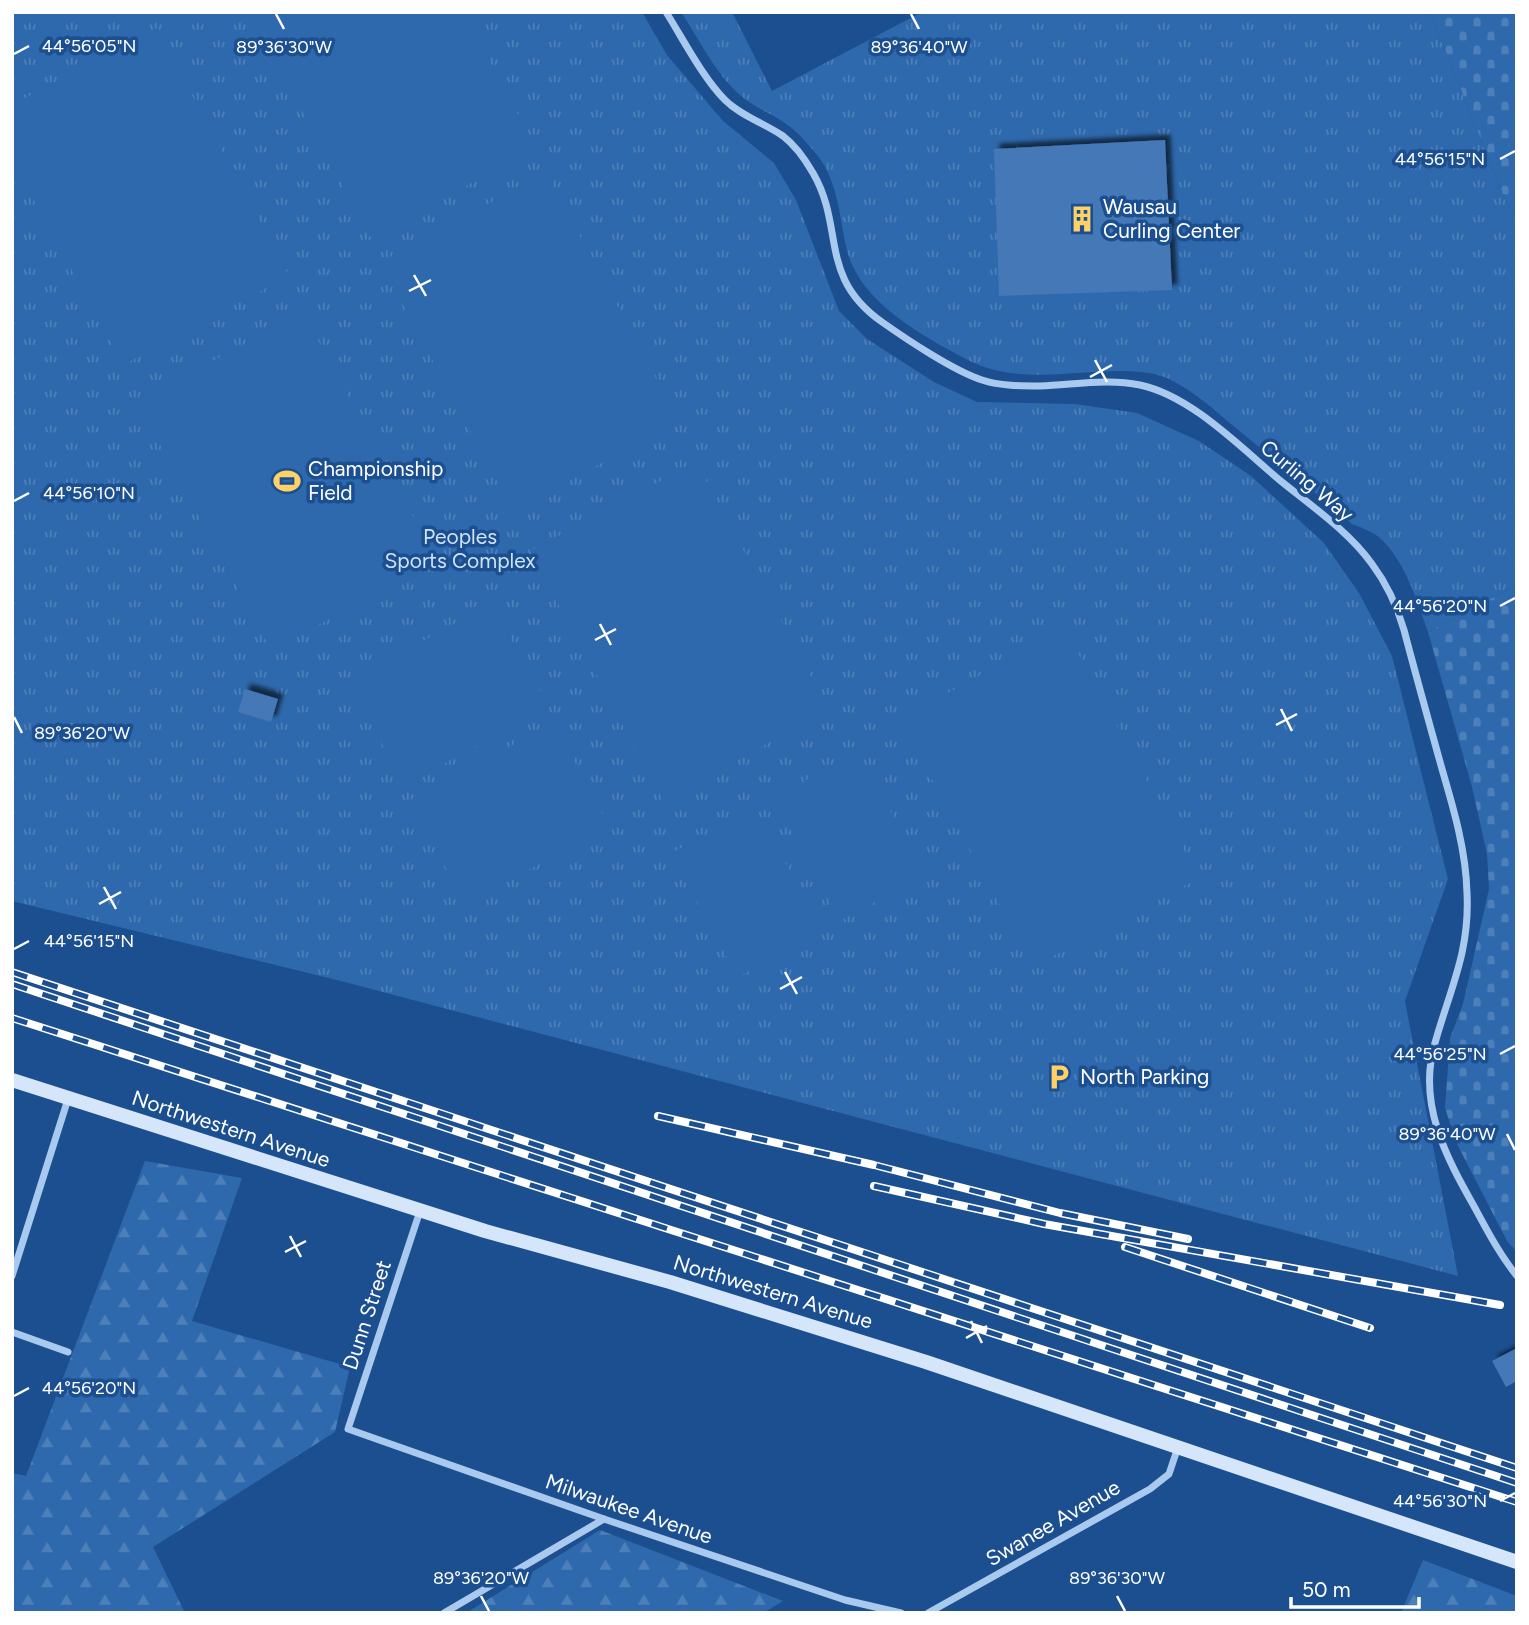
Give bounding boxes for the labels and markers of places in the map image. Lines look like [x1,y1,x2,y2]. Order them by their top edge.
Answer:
place label: Wausau Curling Center [1103,194,1240,243]
building icon: Wausau Curling Center [1067,204,1097,234]
place label: Championship Field [308,456,443,505]
sports icon: Championship Field [272,466,302,496]
parking icon: North Parking [1044,1062,1074,1092]
place label: North Parking [1080,1064,1209,1089]

